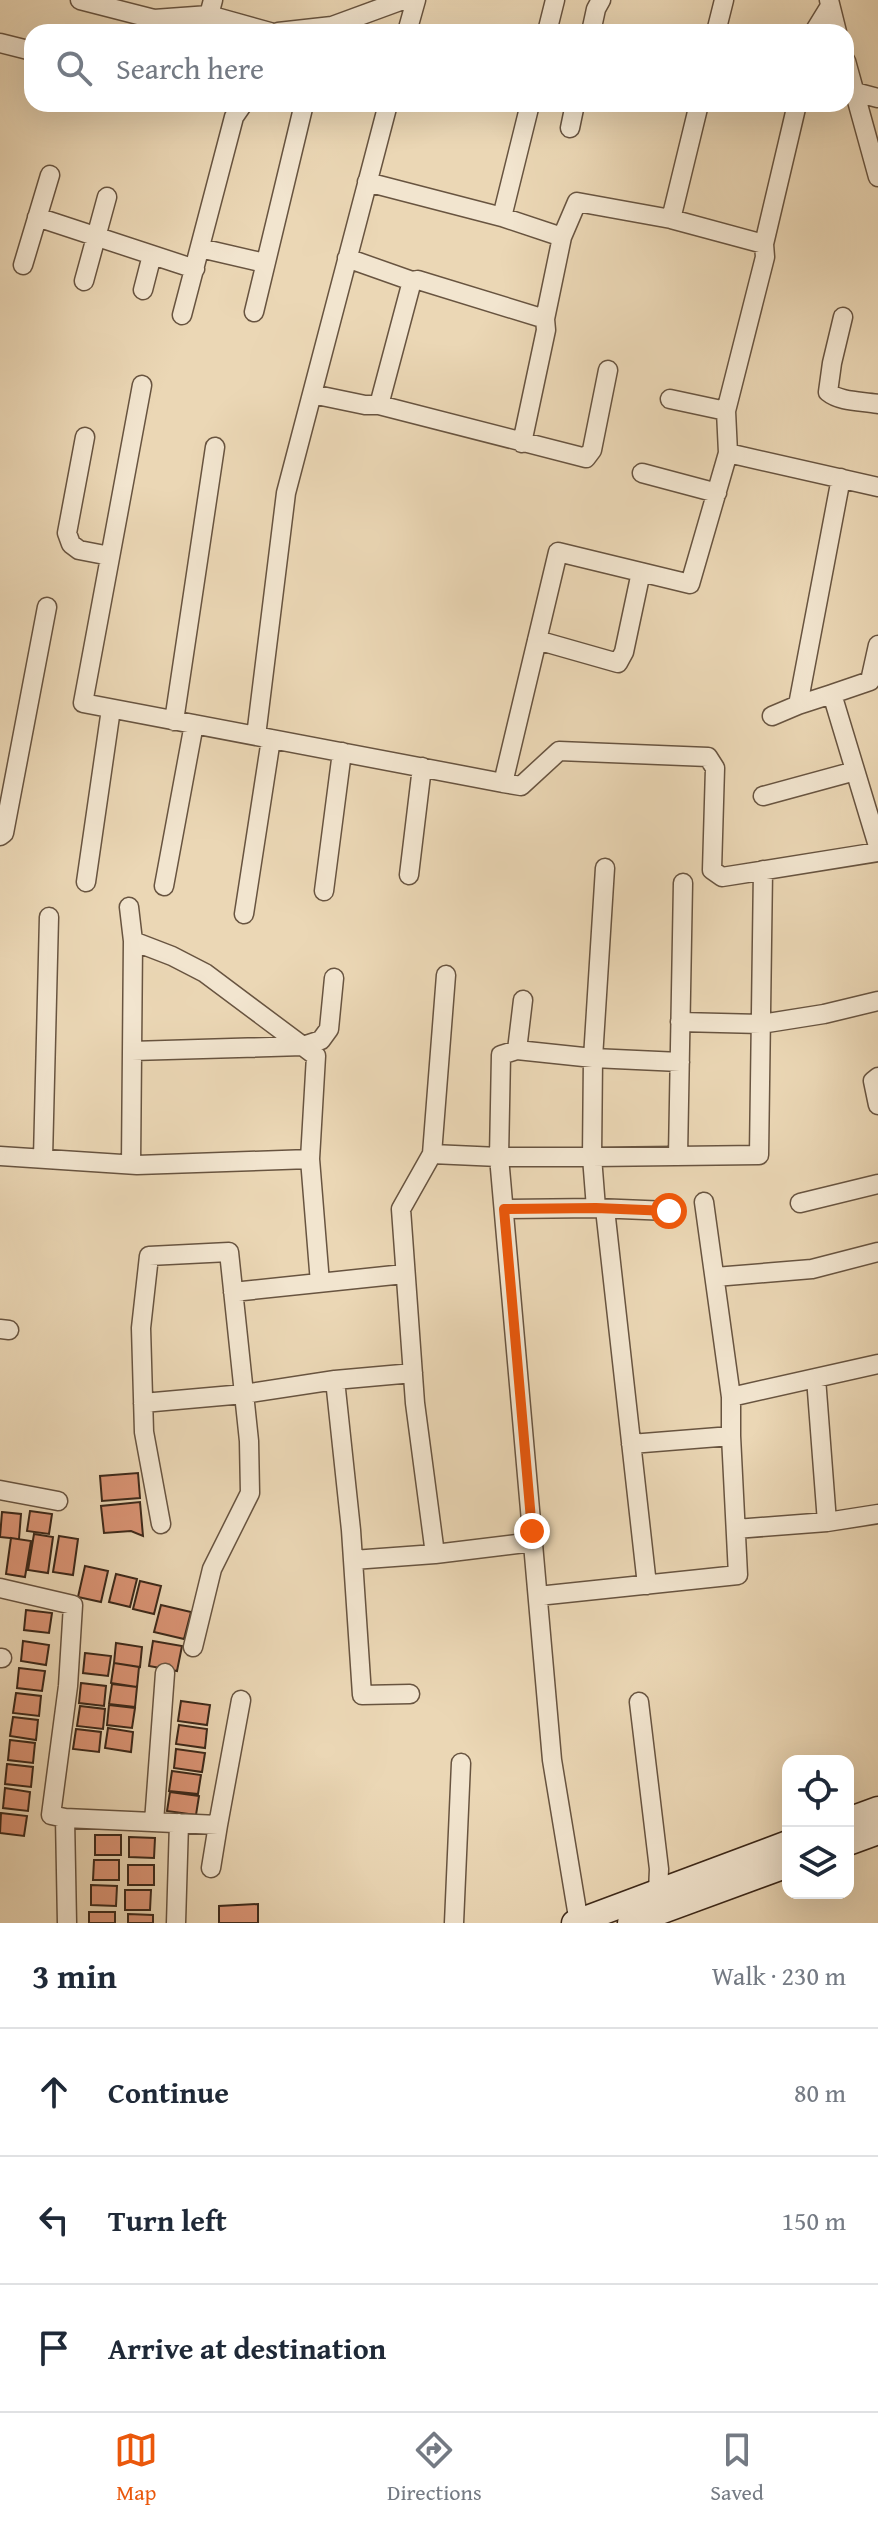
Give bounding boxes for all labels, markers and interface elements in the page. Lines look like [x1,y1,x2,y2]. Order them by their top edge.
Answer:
search box [24,24,854,112]
icon: search [52,46,96,90]
text: Search here [116,46,264,90]
route start [651,1193,687,1229]
route end [514,1513,550,1549]
map controls [782,1755,854,1899]
button: locate [782,1755,854,1827]
button: layers [782,1827,854,1899]
text: 3 min [32,1951,117,2000]
text: Walk · 230 m [712,1956,846,1995]
icon: ahead [32,2070,76,2114]
text: Continue [108,2070,229,2114]
text: 80 m [794,2073,846,2112]
icon: left [32,2198,76,2242]
text: Turn left [108,2198,227,2242]
text: 150 m [781,2201,846,2240]
icon: arrive [32,2326,76,2370]
text: Arrive at destination [108,2326,386,2370]
tab: Map [114,2428,158,2508]
tab: Directions [387,2428,482,2508]
tab: Saved [710,2428,764,2508]

